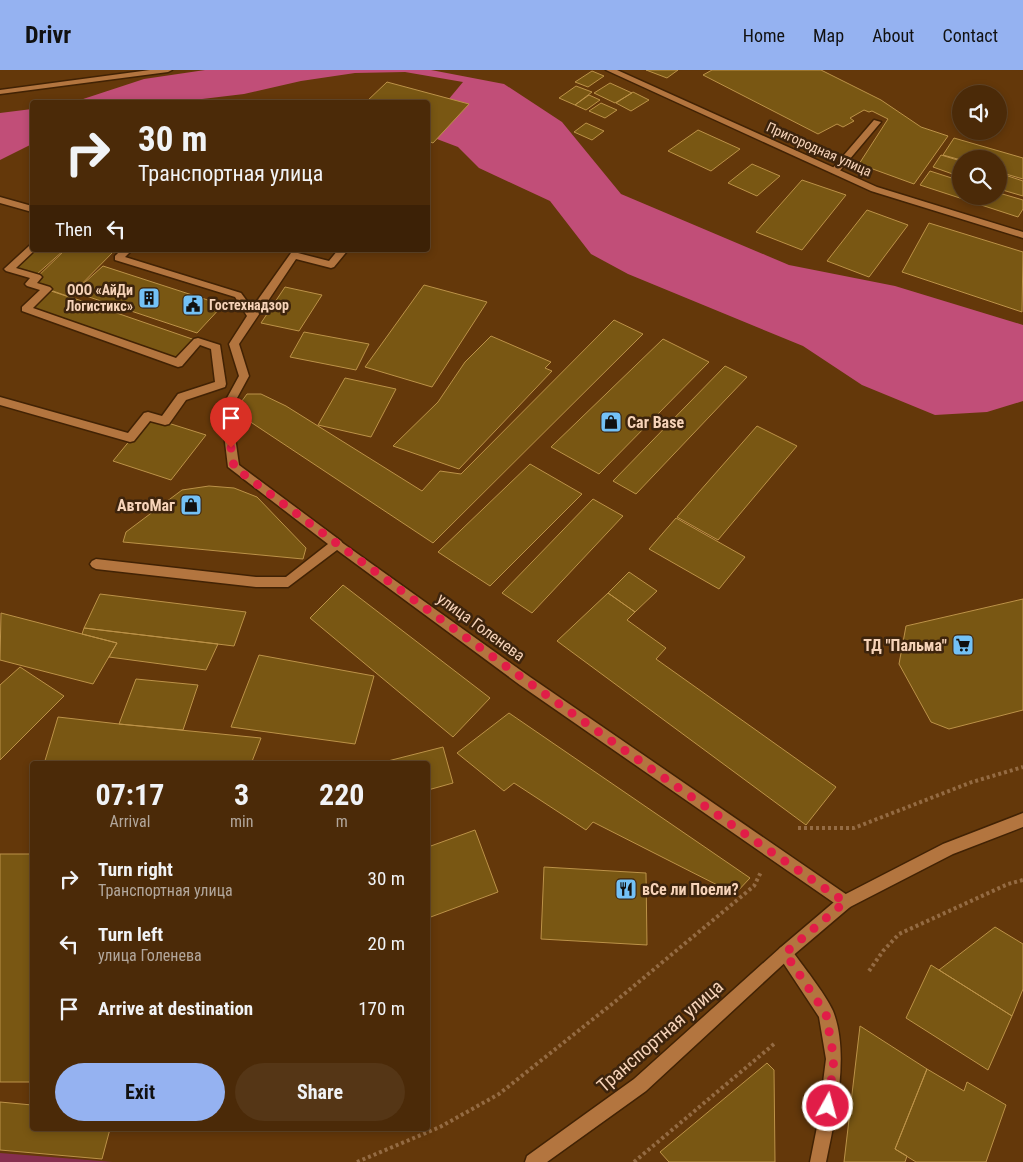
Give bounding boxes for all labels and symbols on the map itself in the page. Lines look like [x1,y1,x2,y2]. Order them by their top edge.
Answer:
street label: Пригородная улица [764,119,874,179]
place label: ООО «АйДи Логистикс» [66,282,133,314]
building icon: ООО «АйДи Логистикс» [137,286,161,310]
public building icon: Гостехнадзор [181,293,205,317]
place label: Гостехнадзор [209,297,289,313]
pin [210,397,252,448]
shop icon: Car Base [599,410,623,434]
place label: Car Base [627,413,684,432]
shop icon: АвтоМаг [179,493,203,517]
place label: АвтоМаг [117,496,175,515]
street label: улица Голенева [433,589,529,665]
supermarket icon: ТД "Пальма" [951,633,975,657]
place label: ТД "Пальма" [863,636,947,655]
restaurant icon: вСе ли Поели? [614,877,638,901]
place label: вСе ли Поели? [642,880,739,899]
street label: Транспортная улица [592,975,728,1097]
position arrow [801,1079,853,1131]

